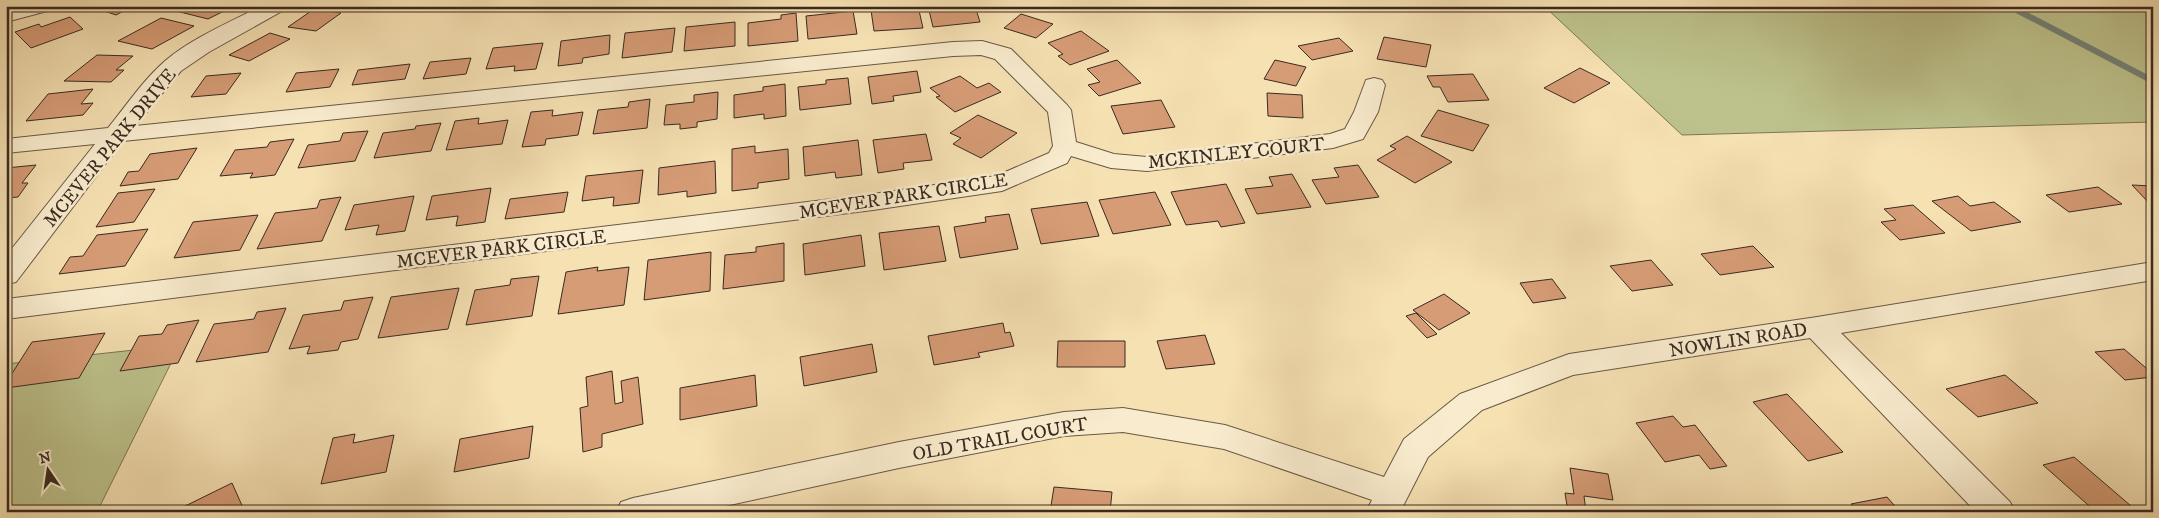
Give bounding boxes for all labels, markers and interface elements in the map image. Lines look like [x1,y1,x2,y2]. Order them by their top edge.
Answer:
street label: MCEVER PARK DRIVE [39,64,181,232]
street label: MCKINLEY COURT [1147,133,1326,174]
street label: MCEVER PARK CIRCLE [797,169,1009,224]
street label: MCEVER PARK CIRCLE [395,225,607,274]
street label: NOWLIN ROAD [1668,318,1809,363]
street label: OLD TRAIL COURT [911,413,1090,466]
north arrow [22,446,72,496]
text: N [38,448,53,468]

